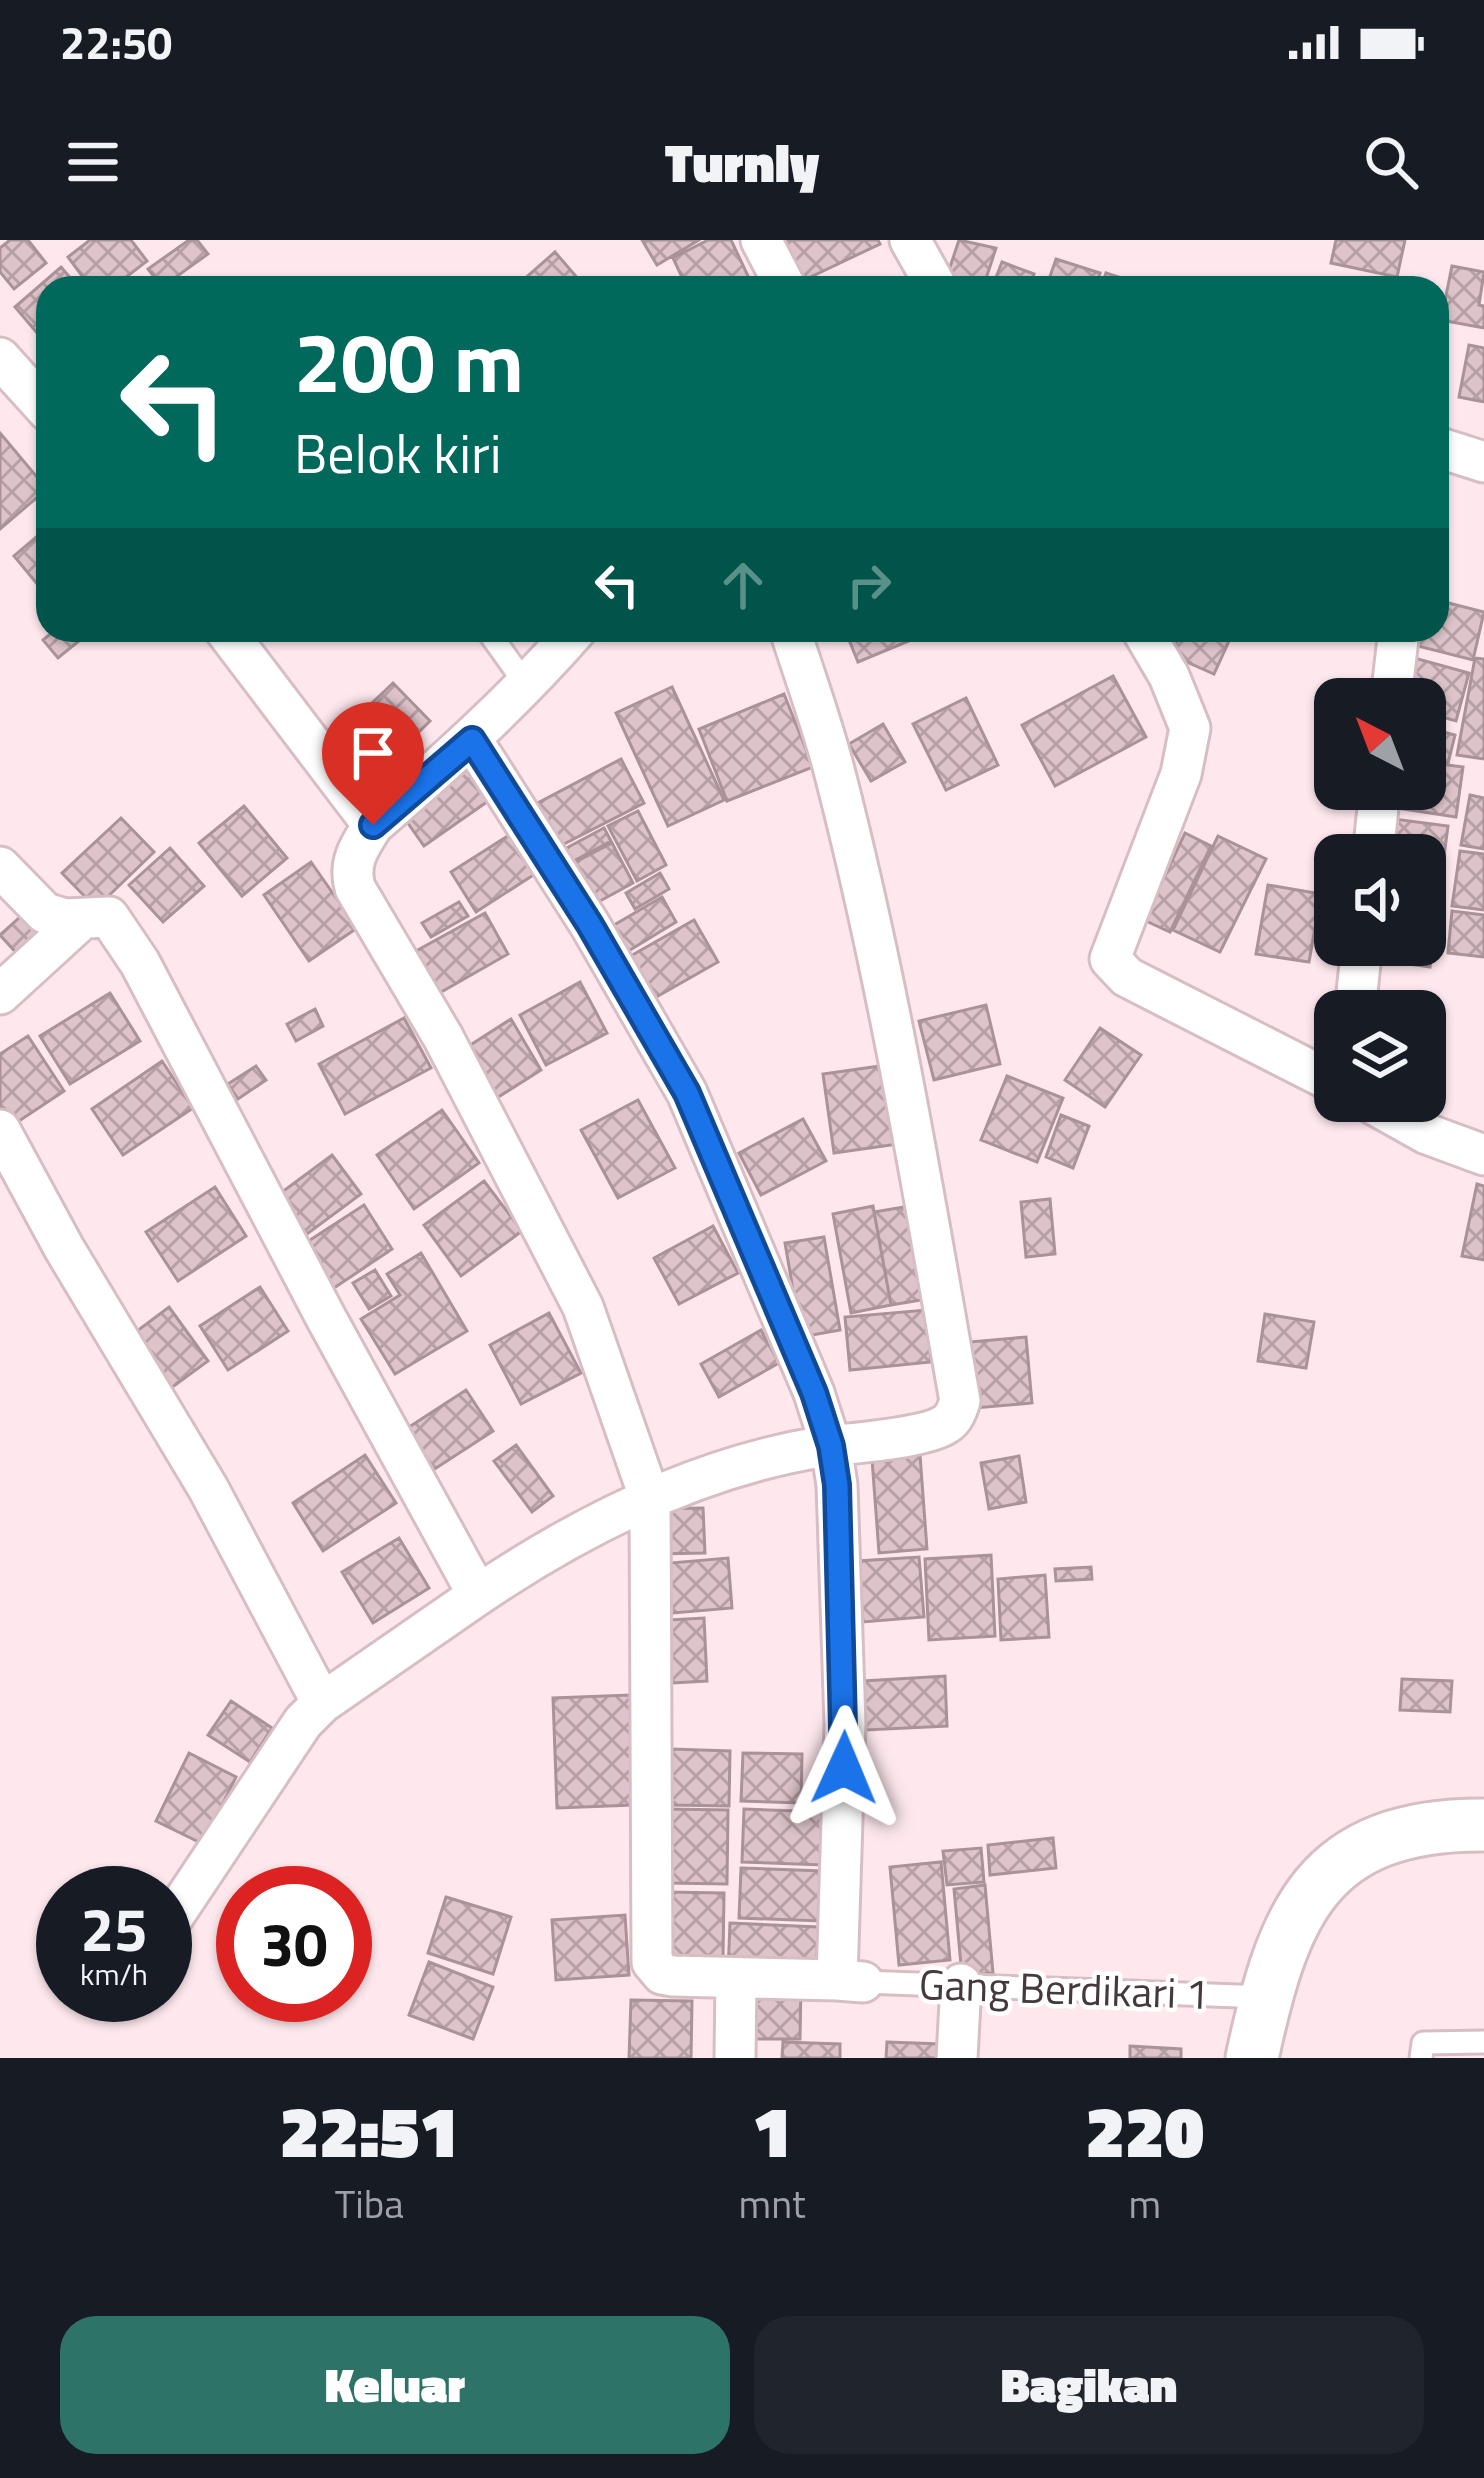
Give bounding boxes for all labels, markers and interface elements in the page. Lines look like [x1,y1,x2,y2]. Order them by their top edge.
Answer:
text: 22:50 [60,8,172,76]
text: Turnly [665,121,819,203]
icon: menu [60,129,126,195]
icon: search [1358,129,1424,195]
text: 200 m [294,297,524,425]
icon: left [96,324,252,480]
text: Belok kiri [294,412,501,494]
icon: left [584,552,650,618]
icon: ahead [710,552,776,618]
icon: right [836,552,902,618]
north arrow [1314,678,1446,810]
map controls [1314,678,1446,1122]
pin [322,702,424,825]
icon: arrive [340,720,406,786]
button: sound [1314,834,1446,966]
button: layers [1314,990,1446,1122]
position arrow [781,1705,907,1831]
speed limit sign: 30 [216,1866,372,2022]
text: 25 [80,1883,148,1974]
text: km/h [80,1951,148,1997]
street label: Gang Berdikari 1 [918,1951,1210,2025]
text: 22:51 [280,2075,459,2185]
text: 1 [752,2075,792,2185]
text: 220 [1085,2075,1204,2185]
text: Tiba [335,2174,404,2233]
text: mnt [739,2174,806,2233]
text: m [1129,2174,1161,2233]
button: Keluar [60,2316,730,2454]
button: Bagikan [754,2316,1424,2454]

